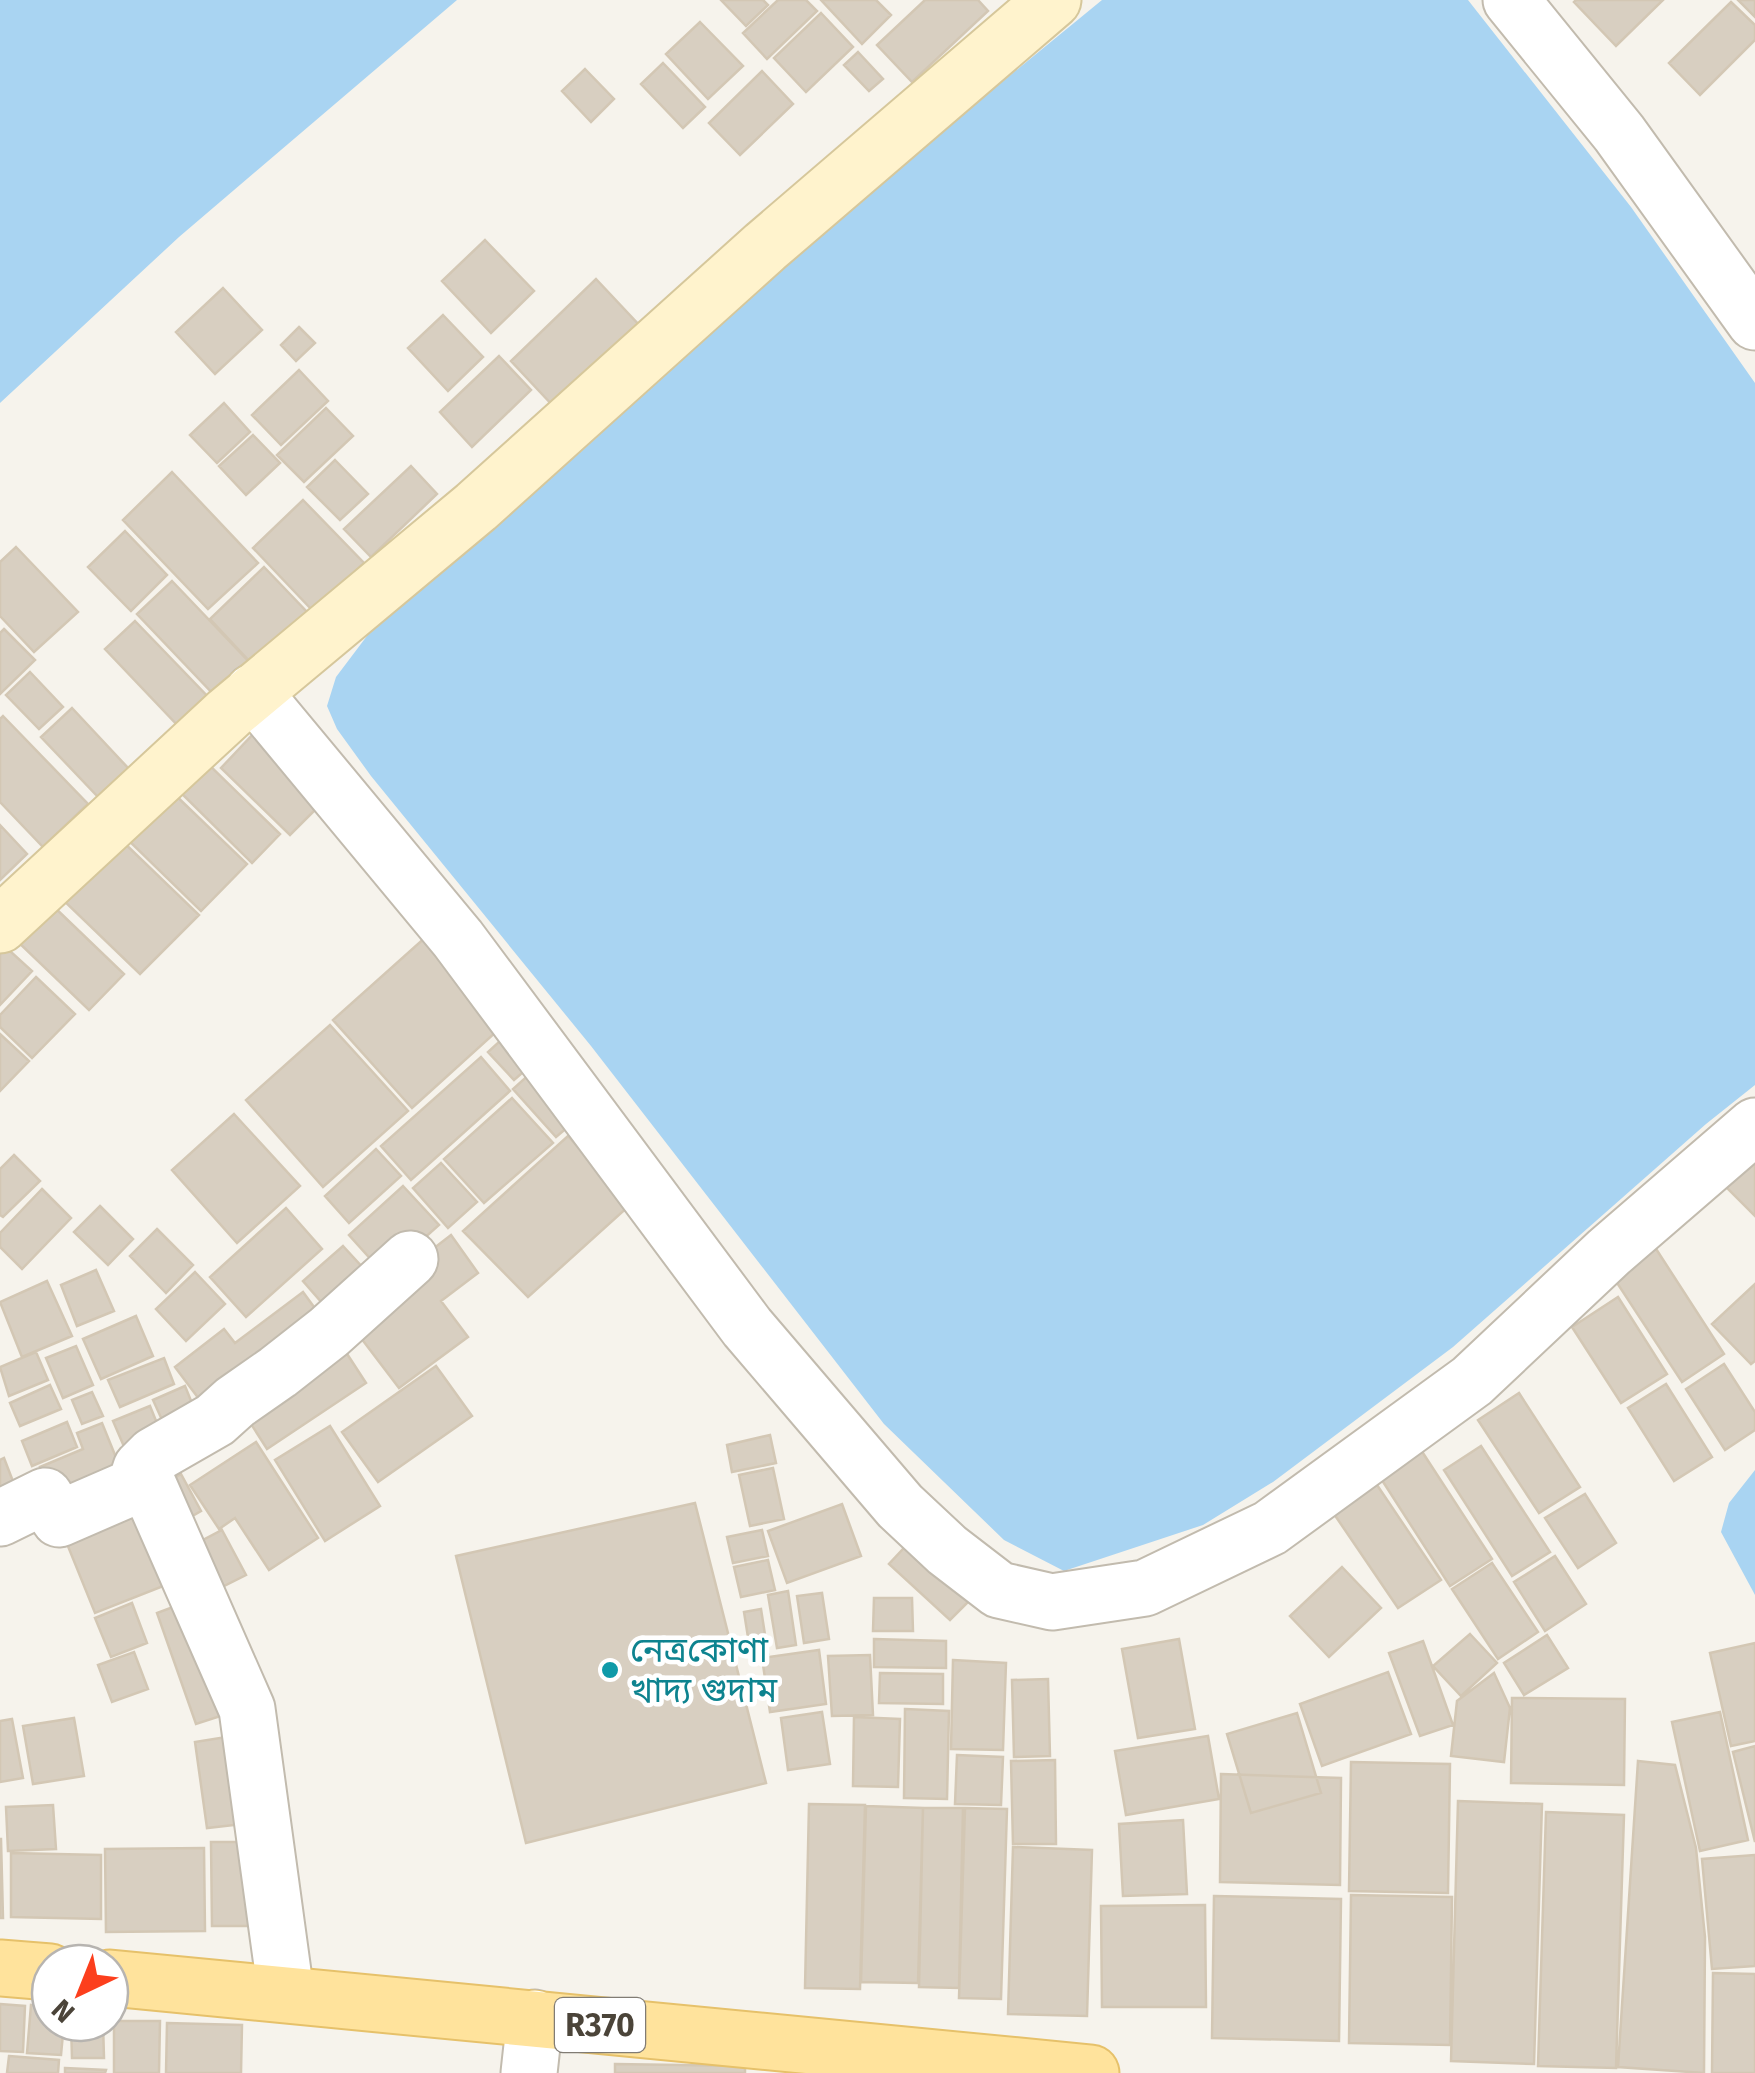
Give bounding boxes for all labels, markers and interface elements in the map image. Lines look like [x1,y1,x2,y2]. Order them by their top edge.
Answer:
place label: ‌নেত্র‌কোণা খাদ্য গুদাম [630,1629,778,1711]
marker: ‌নেত্র‌কোণা খাদ্য গুদাম [599,1659,621,1681]
north arrow [30,1943,130,2043]
text: N [45,1993,81,2029]
road number: R370 [555,1998,645,2052]

